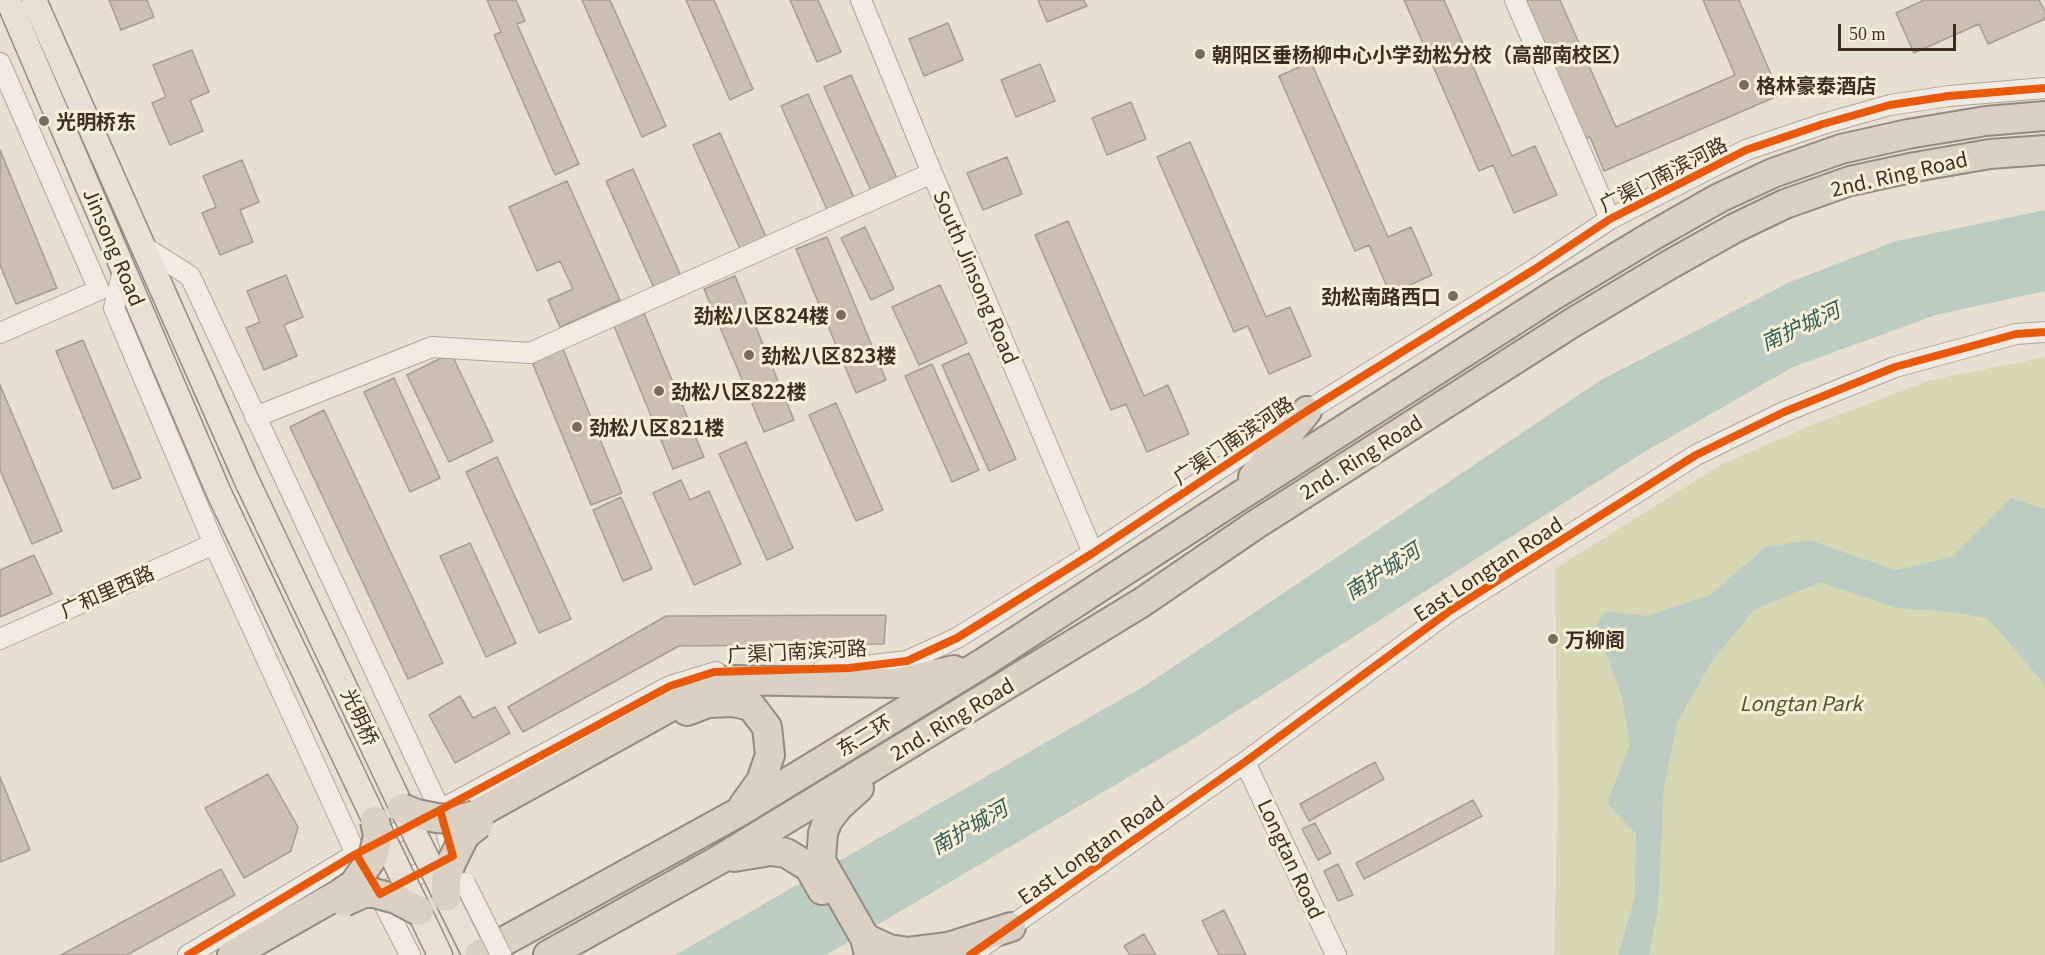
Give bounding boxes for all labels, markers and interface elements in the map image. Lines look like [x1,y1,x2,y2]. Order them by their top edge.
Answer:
scale bar [1841,12,1960,50]
text: 50 m [1849,24,1886,44]
place label: 朝阳区垂杨柳中心小学劲松分校（高部南校区） [1212,42,1632,66]
marker: 朝阳区垂杨柳中心小学劲松分校（高部南校区） [1193,47,1207,61]
place label: 格林豪泰酒店 [1756,73,1876,97]
marker: 格林豪泰酒店 [1737,78,1751,92]
place label: 光明桥东 [56,109,136,133]
marker: 光明桥东 [37,114,51,128]
street label: 广渠门南滨河路 [1595,132,1731,216]
street label: 2nd. Ring Road [1828,147,1970,201]
street label: Jinsong Road [78,184,150,310]
street label: South Jinsong Road [929,187,1023,367]
place label: 劲松南路西口 [1321,284,1441,308]
marker: 劲松南路西口 [1446,289,1460,303]
water label: 南护城河 [1757,297,1843,355]
place label: 劲松八区824楼 [694,303,829,327]
marker: 劲松八区824楼 [834,308,848,322]
place label: 劲松八区823楼 [761,343,896,367]
marker: 劲松八区823楼 [742,348,756,362]
place label: 劲松八区822楼 [671,379,806,403]
marker: 劲松八区822楼 [652,384,666,398]
street label: 广渠门南滨河路 [1168,391,1298,489]
street label: 2nd. Ring Road [1295,410,1427,504]
place label: 劲松八区821楼 [589,415,724,439]
marker: 劲松八区821楼 [570,420,584,434]
street label: East Longtan Road [1409,512,1567,626]
water label: 南护城河 [1340,538,1424,604]
street label: 广和里西路 [56,560,158,622]
place label: 万柳阁 [1565,627,1625,651]
marker: 万柳阁 [1546,632,1560,646]
street label: 广渠门南滨河路 [726,635,868,667]
street label: 2nd. Ring Road [886,673,1018,765]
street label: 光明桥 [336,685,384,749]
park label: Longtan Park [1740,691,1862,715]
street label: 东二环 [832,709,896,761]
street label: East Longtan Road [1013,791,1169,909]
water label: 南护城河 [926,795,1012,859]
street label: Longtan Road [1253,796,1329,922]

